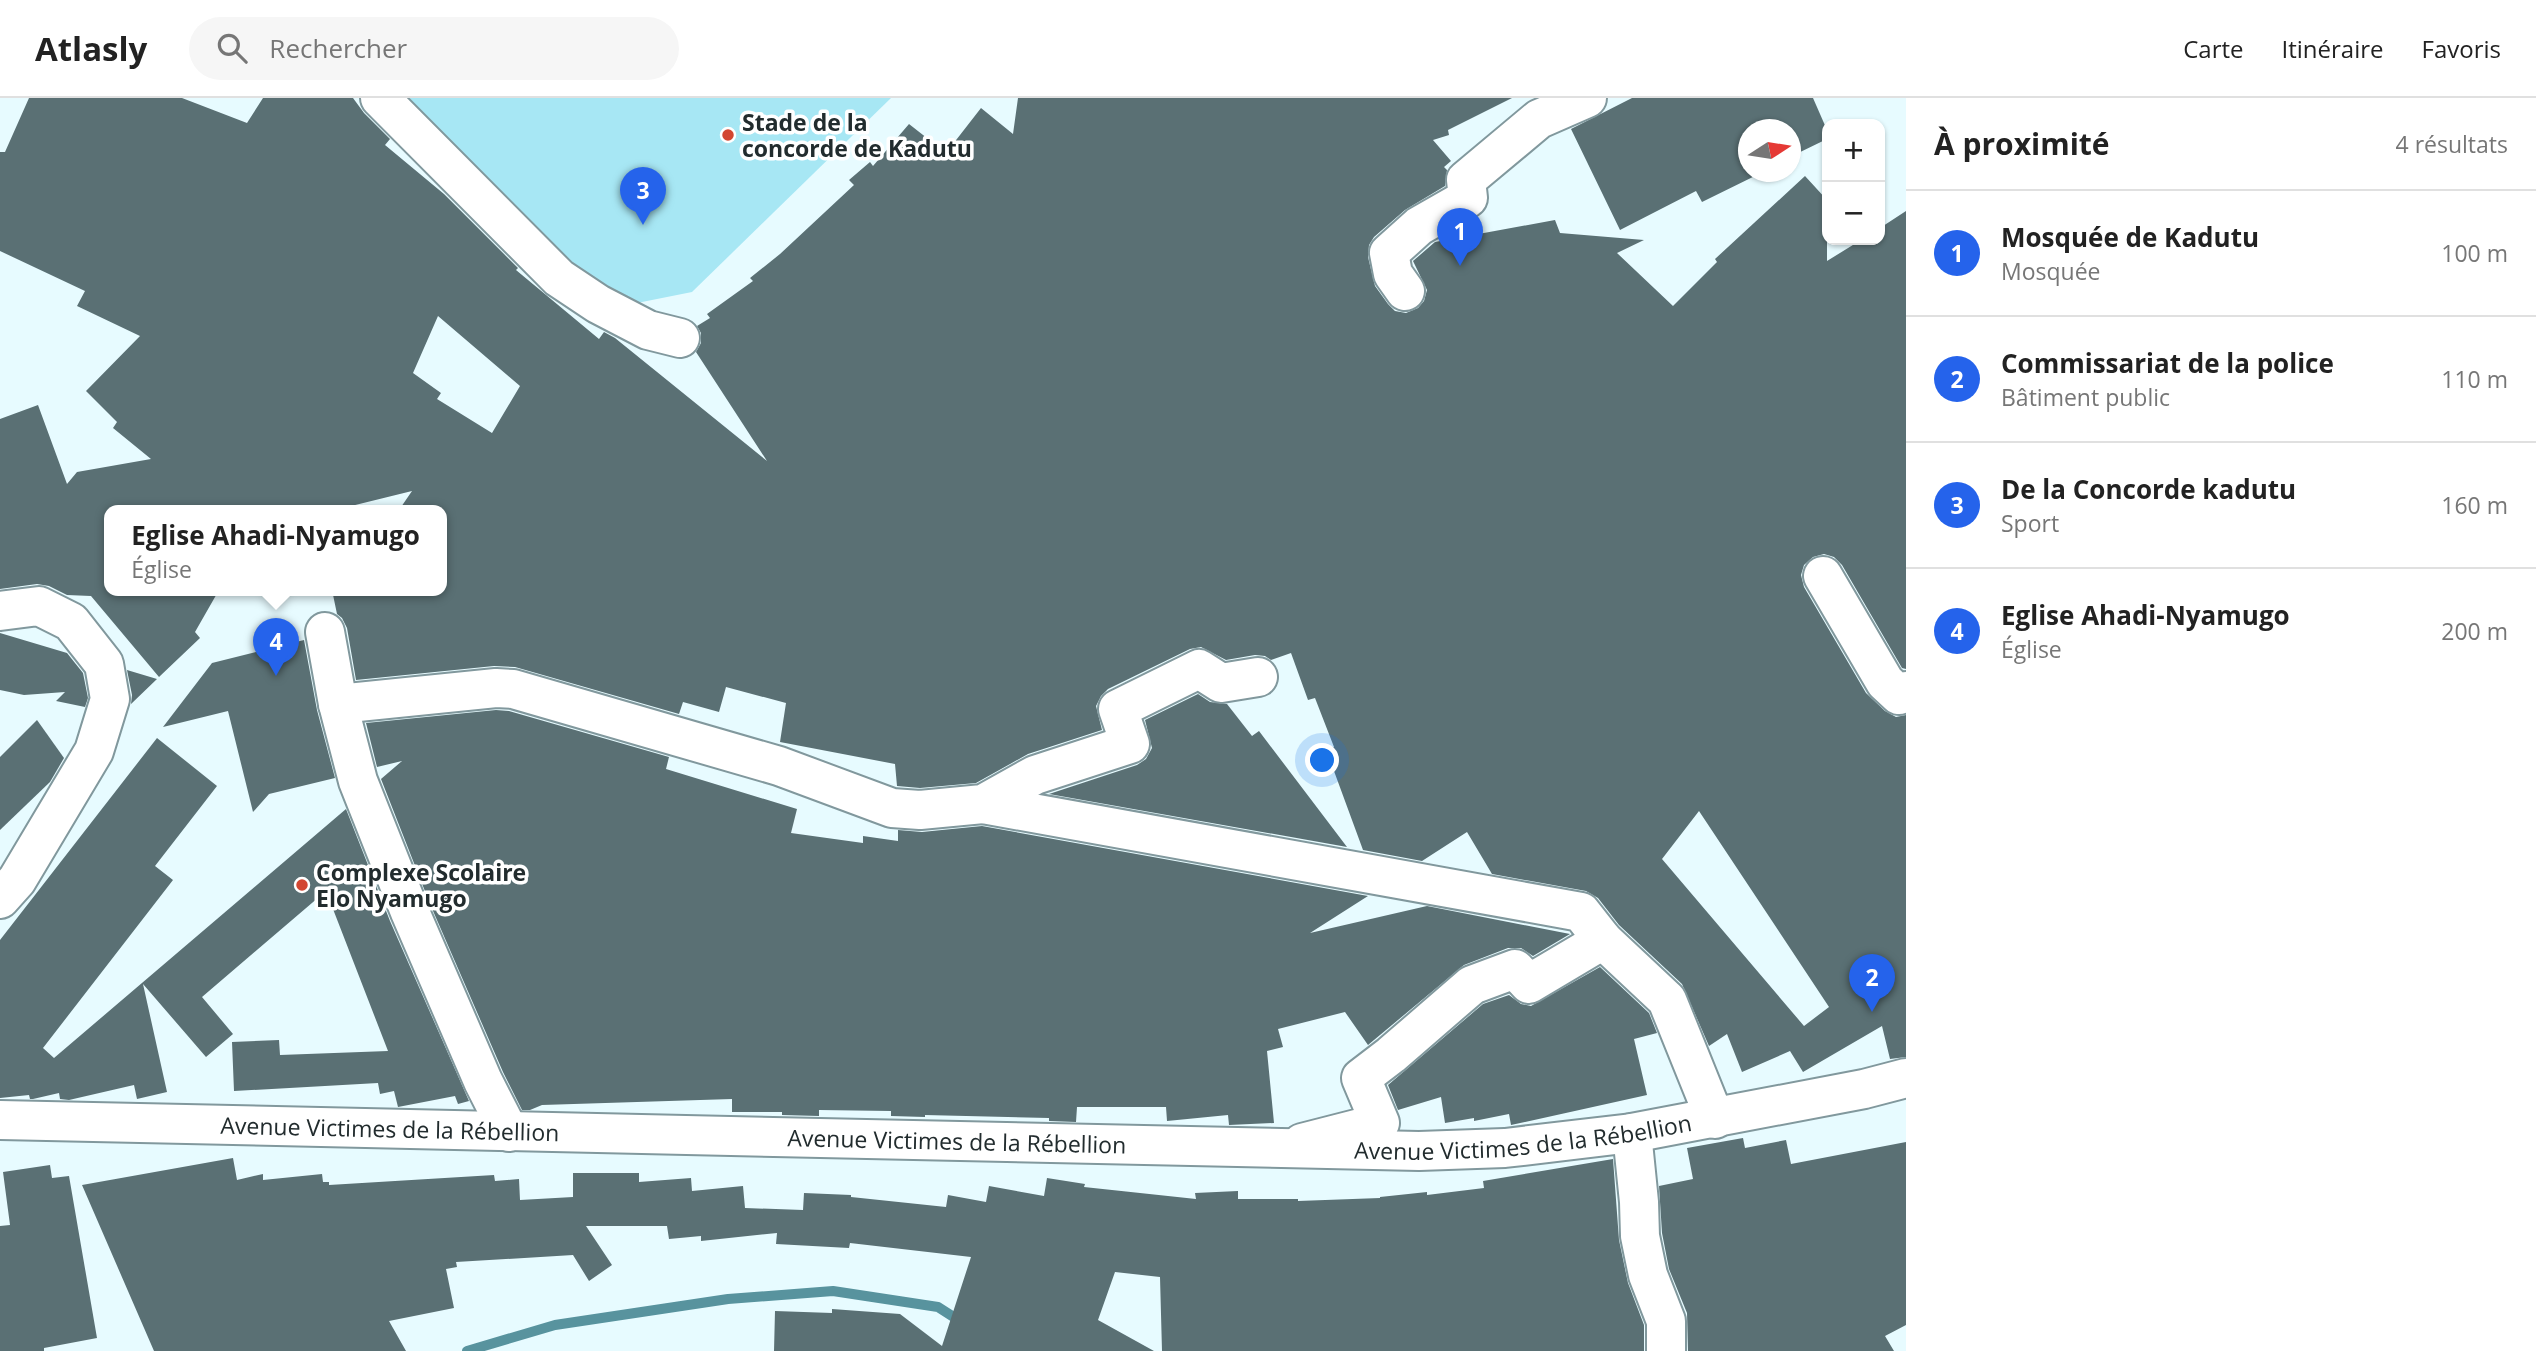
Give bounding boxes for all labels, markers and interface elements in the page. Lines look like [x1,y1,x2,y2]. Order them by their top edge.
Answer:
search box [189,17,679,80]
text: Atlasly [35,26,147,71]
icon: search [213,29,251,67]
text: Rechercher [269,30,407,66]
text: Carte [2183,32,2244,65]
text: Itinéraire [2282,32,2384,65]
text: Favoris [2422,32,2501,65]
place label: Stade de la concorde de Kadutu [742,106,972,164]
north arrow [1738,119,1801,182]
map controls [1822,119,1885,245]
button: + [1822,119,1885,182]
text: À proximité [1934,123,2110,164]
marker: Stade de la concorde de Kadutu [720,127,736,143]
text: 4 résultats [2396,128,2508,160]
pin: 3 [620,167,666,225]
button: − [1822,182,1885,245]
pin: 1 [1437,208,1483,266]
text: Mosquée de Kadutu [2001,219,2259,255]
text: 1 [1950,237,1964,269]
text: 100 m [2441,237,2508,269]
text: Mosquée [2001,255,2101,287]
text: Commissariat de la police [2001,345,2334,381]
text: 2 [1950,363,1964,395]
text: 110 m [2441,363,2508,395]
text: Bâtiment public [2001,381,2170,413]
text: De la Concorde kadutu [2001,471,2296,507]
text: 3 [1950,489,1964,521]
text: 160 m [2441,489,2508,521]
popup [104,505,447,596]
text: Sport [2001,507,2059,539]
text: Eglise Ahadi-Nyamugo [131,517,420,553]
text: Église [131,553,192,585]
text: Eglise Ahadi-Nyamugo [2001,597,2290,633]
text: 4 [1950,615,1964,647]
text: 200 m [2441,615,2508,647]
pin: 4 [253,618,299,676]
text: Église [2001,633,2062,665]
your location [1305,743,1339,777]
place label: Complexe Scolaire Elo Nyamugo [316,856,526,914]
marker: Complexe Scolaire Elo Nyamugo [294,877,310,893]
pin: 2 [1849,954,1895,1012]
street label: Avenue Victimes de la Rébellion [1354,1106,1694,1167]
street label: Avenue Victimes de la Rébellion [220,1109,560,1148]
street label: Avenue Victimes de la Rébellion [787,1121,1127,1161]

